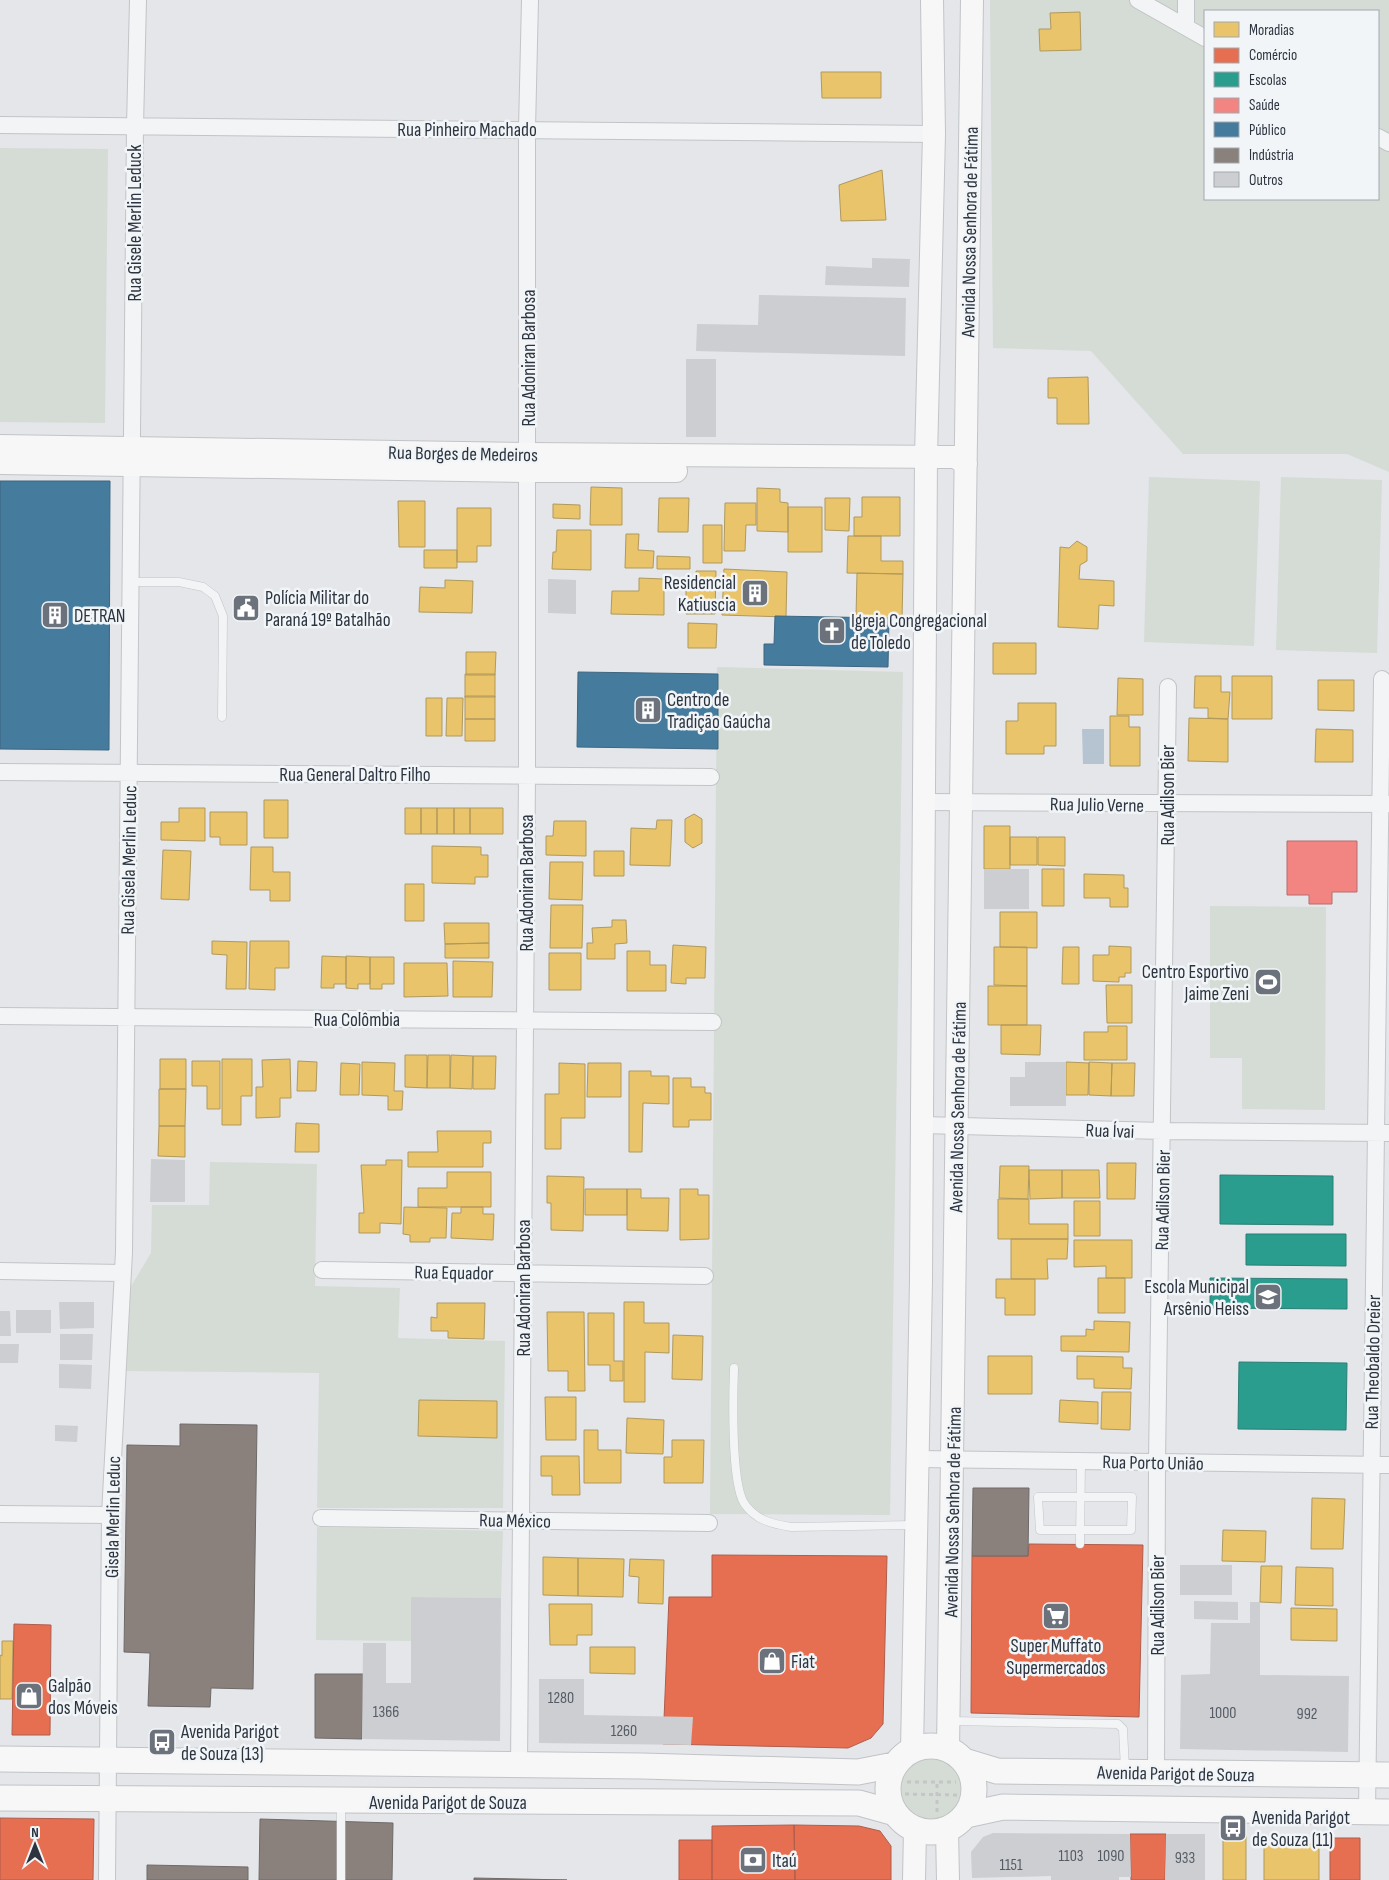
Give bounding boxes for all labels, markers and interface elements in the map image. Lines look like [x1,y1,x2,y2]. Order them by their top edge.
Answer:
legend [1204,10,1379,200]
text: Moradias [1249,21,1294,40]
text: Comércio [1249,46,1297,65]
text: Escolas [1249,71,1287,90]
text: Saúde [1249,96,1280,115]
street label: Rua Pinheiro Machado [397,119,537,142]
text: Público [1249,121,1286,140]
street label: Avenida Nossa Senhora de Fátima [957,126,984,339]
street label: Rua Gisele Merlin Leduck [124,144,147,301]
text: Indústria [1249,146,1294,165]
text: Outros [1249,171,1283,190]
street label: Rua Adoniran Barbosa [518,289,541,427]
street label: Rua Borges de Medeiros [388,442,538,467]
place label: Residencial Katiuscia [664,572,736,617]
building icon: Residencial Katiuscia [740,578,770,608]
place label: Polícia Militar do Paraná 19º Batalhão [265,587,391,632]
public building icon: Polícia Militar do Paraná 19º Batalhão [231,593,261,623]
building icon: DETRAN [40,600,70,630]
place label: DETRAN [74,605,125,628]
place label: Igreja Congregacional de Toledo [851,610,987,655]
church icon: Igreja Congregacional de Toledo [817,616,847,646]
place label: Centro de Tradição Gaúcha [667,689,771,734]
building icon: Centro de Tradição Gaúcha [633,695,663,725]
street label: Rua Adilson Bier [1157,744,1180,845]
street label: Rua General Daltro Filho [279,764,431,787]
street label: Rua Gisela Merlin Leduc [117,785,142,935]
street label: Rua Julio Verne [1050,793,1144,818]
street label: Rua Adoniran Barbosa [516,814,539,952]
place label: Centro Esportivo Jaime Zeni [1142,961,1249,1006]
sports icon: Centro Esportivo Jaime Zeni [1253,967,1283,997]
street label: Avenida Nossa Senhora de Fátima [945,1001,972,1214]
street label: Rua Colômbia [314,1009,400,1032]
street label: Rua Ívai [1085,1119,1135,1144]
street label: Rua Adilson Bier [1151,1149,1176,1251]
street label: Rua Adoniran Barbosa [513,1219,536,1357]
street label: Rua Equador [414,1261,494,1286]
place label: Escola Municipal Arsênio Heiss [1144,1276,1249,1321]
school or university icon: Escola Municipal Arsênio Heiss [1253,1282,1283,1312]
street label: Rua Theobaldo Dreier [1361,1294,1386,1429]
street label: Avenida Nossa Senhora de Fátima [940,1406,967,1619]
street label: Rua Porto União [1102,1451,1204,1476]
street label: Gisela Merlin Leduc [101,1456,126,1578]
street label: Rua México [479,1509,551,1534]
street label: Rua Adilson Bier [1147,1554,1170,1655]
supermarket icon: Super Muffato Supermercados [1041,1601,1071,1631]
place label: Super Muffato Supermercados [1006,1635,1106,1680]
shop icon: Fiat [757,1646,787,1676]
place label: Fiat [791,1651,815,1674]
place label: Galpão dos Móveis [48,1675,118,1720]
shop icon: Galpão dos Móveis [14,1681,44,1711]
house number: 1280 [548,1689,574,1708]
house number: 1366 [373,1703,399,1722]
house number: 1000 [1209,1704,1237,1723]
house number: 992 [1297,1705,1317,1724]
place label: Avenida Parigot de Souza (13) [180,1721,279,1766]
house number: 1260 [611,1722,637,1741]
bus stop icon: Avenida Parigot de Souza (13) [147,1727,177,1757]
street label: Avenida Parigot de Souza [1096,1762,1255,1787]
street label: Avenida Parigot de Souza [368,1792,527,1815]
place label: Avenida Parigot de Souza (11) [1251,1807,1350,1852]
bus stop icon: Avenida Parigot de Souza (11) [1218,1813,1248,1843]
north arrow [10,1820,60,1870]
text: N [31,1824,39,1841]
bank icon: Itaú [738,1845,768,1875]
house number: 1103 [1058,1847,1084,1866]
house number: 1090 [1098,1847,1124,1866]
house number: 933 [1175,1849,1195,1868]
place label: Itaú [772,1850,797,1873]
house number: 1151 [999,1856,1023,1875]

